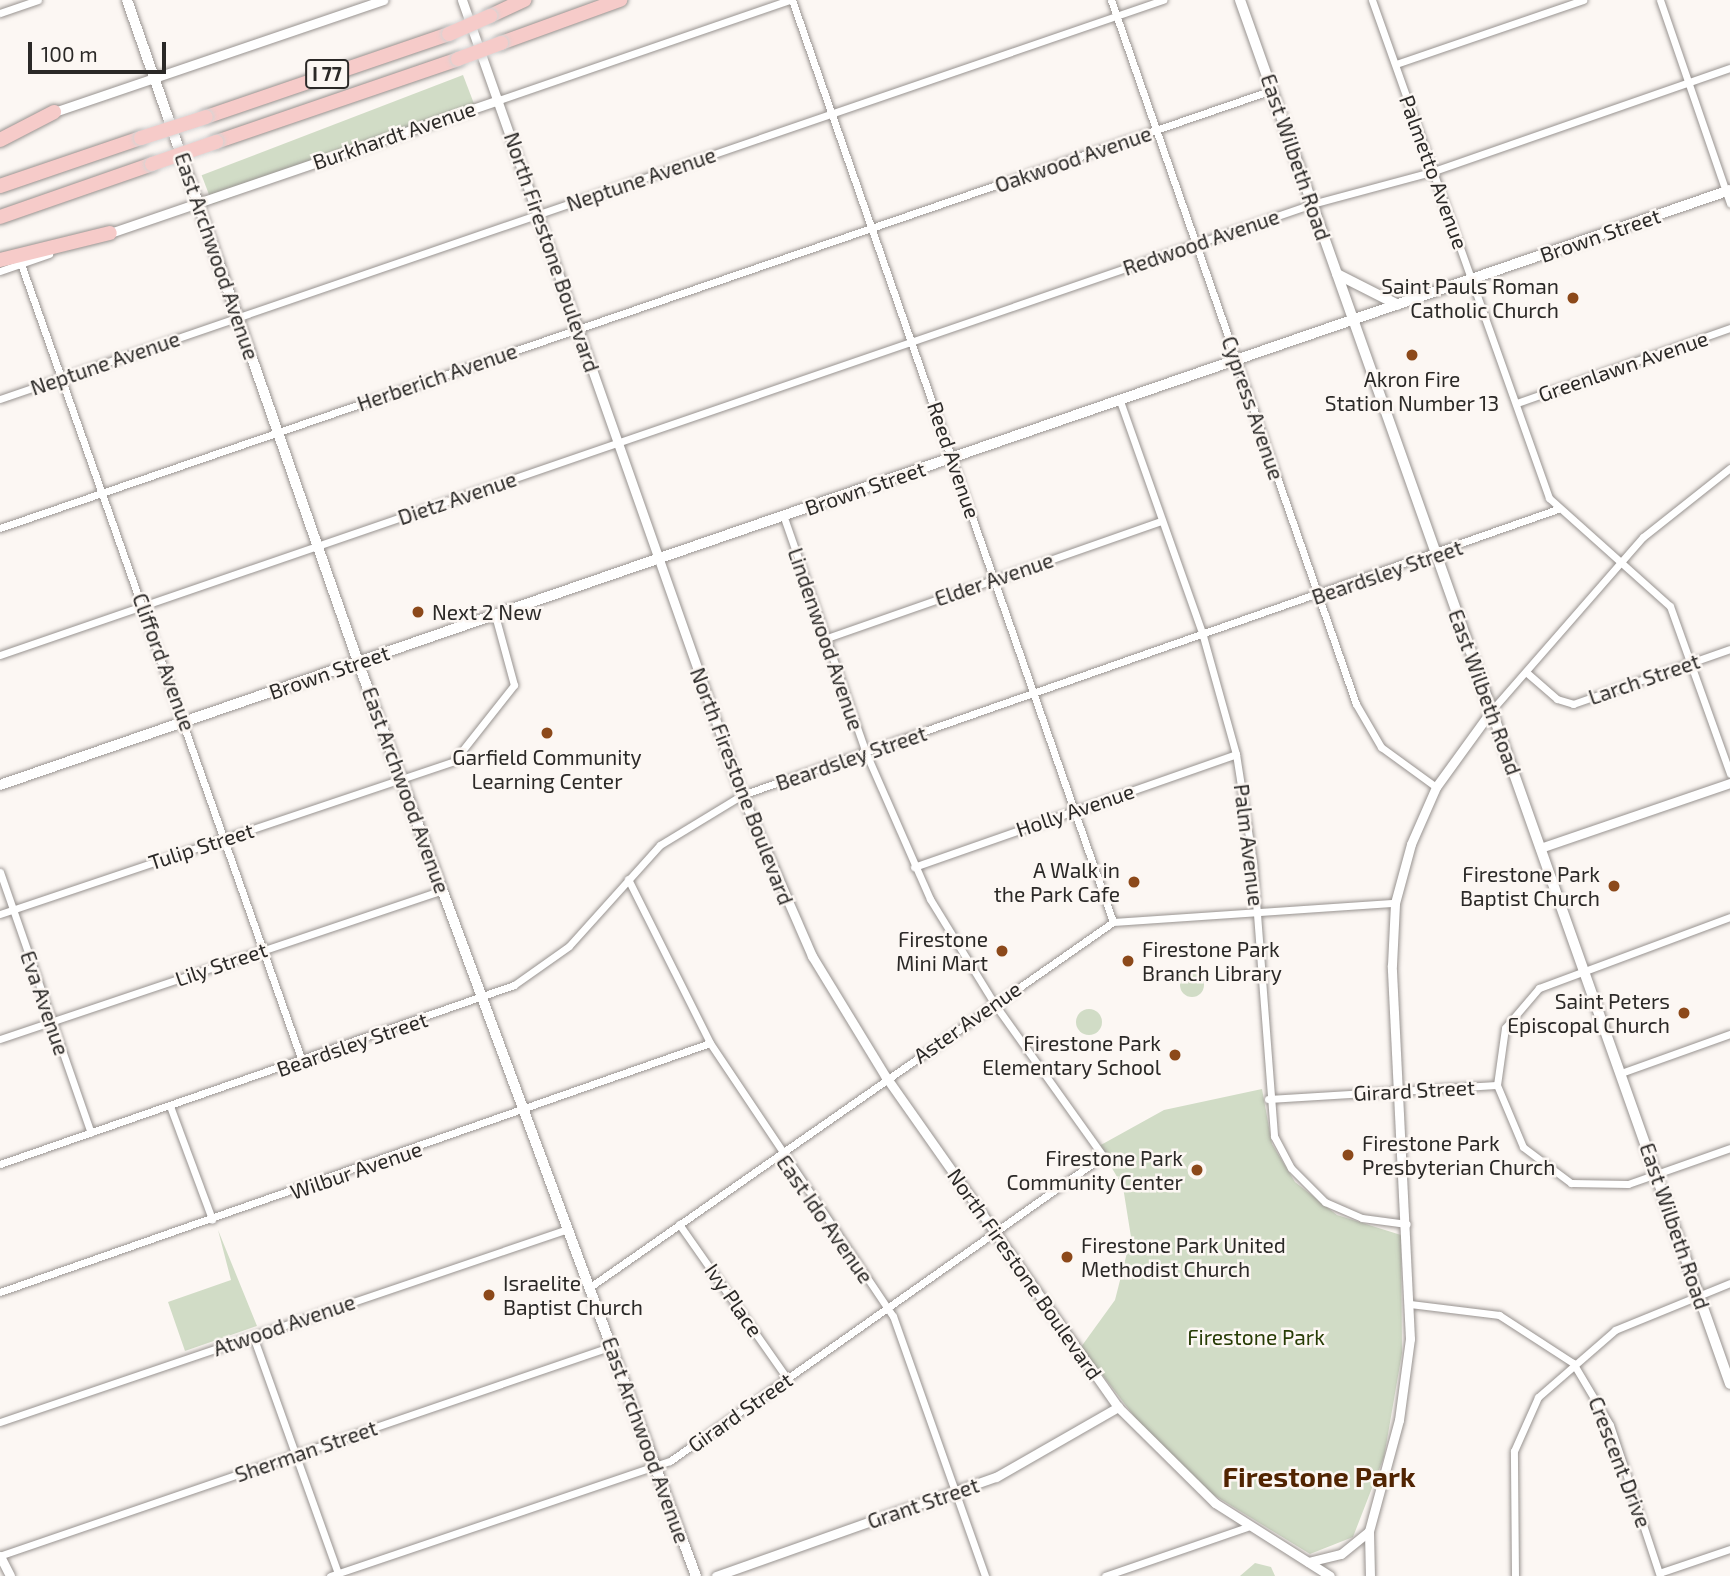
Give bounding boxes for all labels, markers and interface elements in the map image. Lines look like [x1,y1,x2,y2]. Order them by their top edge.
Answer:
scale bar [32,28,170,72]
text: 100 m [41,41,98,66]
road number: I 77 [304,58,350,90]
street label: East Wilbeth Road [1256,70,1336,244]
street label: Palmetto Avenue [1394,91,1474,253]
street label: Burkhardt Avenue [309,95,479,175]
street label: Oakwood Avenue [991,120,1155,198]
street label: North Firestone Boulevard [499,129,605,375]
street label: Neptune Avenue [563,142,719,216]
street label: East Archwood Avenue [170,149,264,363]
street label: Redwood Avenue [1119,203,1283,281]
street label: Brown Street [1537,203,1663,267]
place label: Saint Pauls Roman Catholic Church [1381,273,1559,323]
marker: Saint Pauls Roman Catholic Church [1565,290,1581,306]
street label: Greenlawn Avenue [1535,325,1711,407]
street label: Neptune Avenue [27,326,183,400]
street label: Cypress Avenue [1217,333,1289,483]
street label: Herberich Avenue [353,338,521,416]
marker: Akron Fire Station Number 13 [1404,347,1420,363]
place label: Akron Fire Station Number 13 [1325,366,1499,416]
street label: Reed Avenue [922,398,986,522]
street label: Brown Street [802,456,928,520]
street label: Dietz Avenue [394,466,520,530]
street label: Beardsley Street [1308,534,1466,610]
street label: Lindenwood Avenue [783,544,869,734]
street label: Elder Avenue [931,547,1057,611]
street label: Clifford Avenue [127,589,201,735]
place label: Next 2 New [432,599,542,625]
marker: Next 2 New [410,604,426,620]
street label: East Wilbeth Road [1443,606,1527,778]
street label: Brown Street [266,640,392,704]
street label: Larch Street [1585,648,1703,710]
street label: North Firestone Boulevard [685,664,799,908]
street label: East Archwood Avenue [357,683,455,897]
street label: Beardsley Street [772,720,930,796]
marker: Garfield Community Learning Center [539,725,555,741]
place label: Garfield Community Learning Center [452,744,642,794]
street label: Holly Avenue [1012,778,1138,842]
street label: Palm Avenue [1229,782,1269,908]
street label: Tulip Street [145,817,257,875]
place label: A Walk in the Park Cafe [994,857,1120,907]
place label: Firestone Park Baptist Church [1460,861,1600,911]
marker: A Walk in the Park Cafe [1126,874,1142,890]
marker: Firestone Park Baptist Church [1606,878,1622,894]
place label: Firestone Mini Mart [896,926,988,976]
street label: Lily Street [172,936,270,992]
place label: Firestone Park Branch Library [1142,936,1282,986]
marker: Firestone Mini Mart [994,943,1010,959]
street label: Eva Avenue [15,947,75,1059]
marker: Firestone Park Branch Library [1120,953,1136,969]
street label: Aster Avenue [908,975,1026,1069]
place label: Saint Peters Episcopal Church [1507,988,1670,1038]
marker: Saint Peters Episcopal Church [1676,1005,1692,1021]
street label: Beardsley Street [273,1006,431,1082]
place label: Firestone Park Elementary School [982,1030,1161,1080]
marker: Firestone Park Elementary School [1167,1047,1183,1063]
street label: Girard Street [1353,1074,1475,1106]
place label: Firestone Park Presbyterian Church [1362,1130,1556,1180]
street label: Wilbur Avenue [286,1135,426,1205]
street label: East Wilbeth Road [1635,1139,1715,1313]
place label: Firestone Park Community Center [1006,1145,1183,1195]
marker: Firestone Park Presbyterian Church [1340,1147,1356,1163]
street label: East Ido Avenue [771,1150,879,1288]
marker: Firestone Park Community Center [1189,1162,1205,1178]
street label: North Firestone Boulevard [942,1164,1108,1384]
place label: Firestone Park United Methodist Church [1081,1232,1286,1282]
marker: Firestone Park United Methodist Church [1059,1249,1075,1265]
street label: Ivy Place [700,1258,768,1342]
place label: Israelite Baptist Church [503,1270,643,1320]
marker: Israelite Baptist Church [481,1287,497,1303]
street label: Atwood Avenue [209,1289,359,1361]
park label: Firestone Park [1187,1324,1325,1350]
street label: East Archwood Avenue [597,1333,695,1547]
street label: Girard Street [683,1367,797,1457]
street label: Crescent Drive [1583,1393,1657,1531]
street label: Sherman Street [232,1415,380,1487]
district label: Firestone Park [1222,1459,1416,1493]
street label: Grant Street [864,1472,982,1534]

